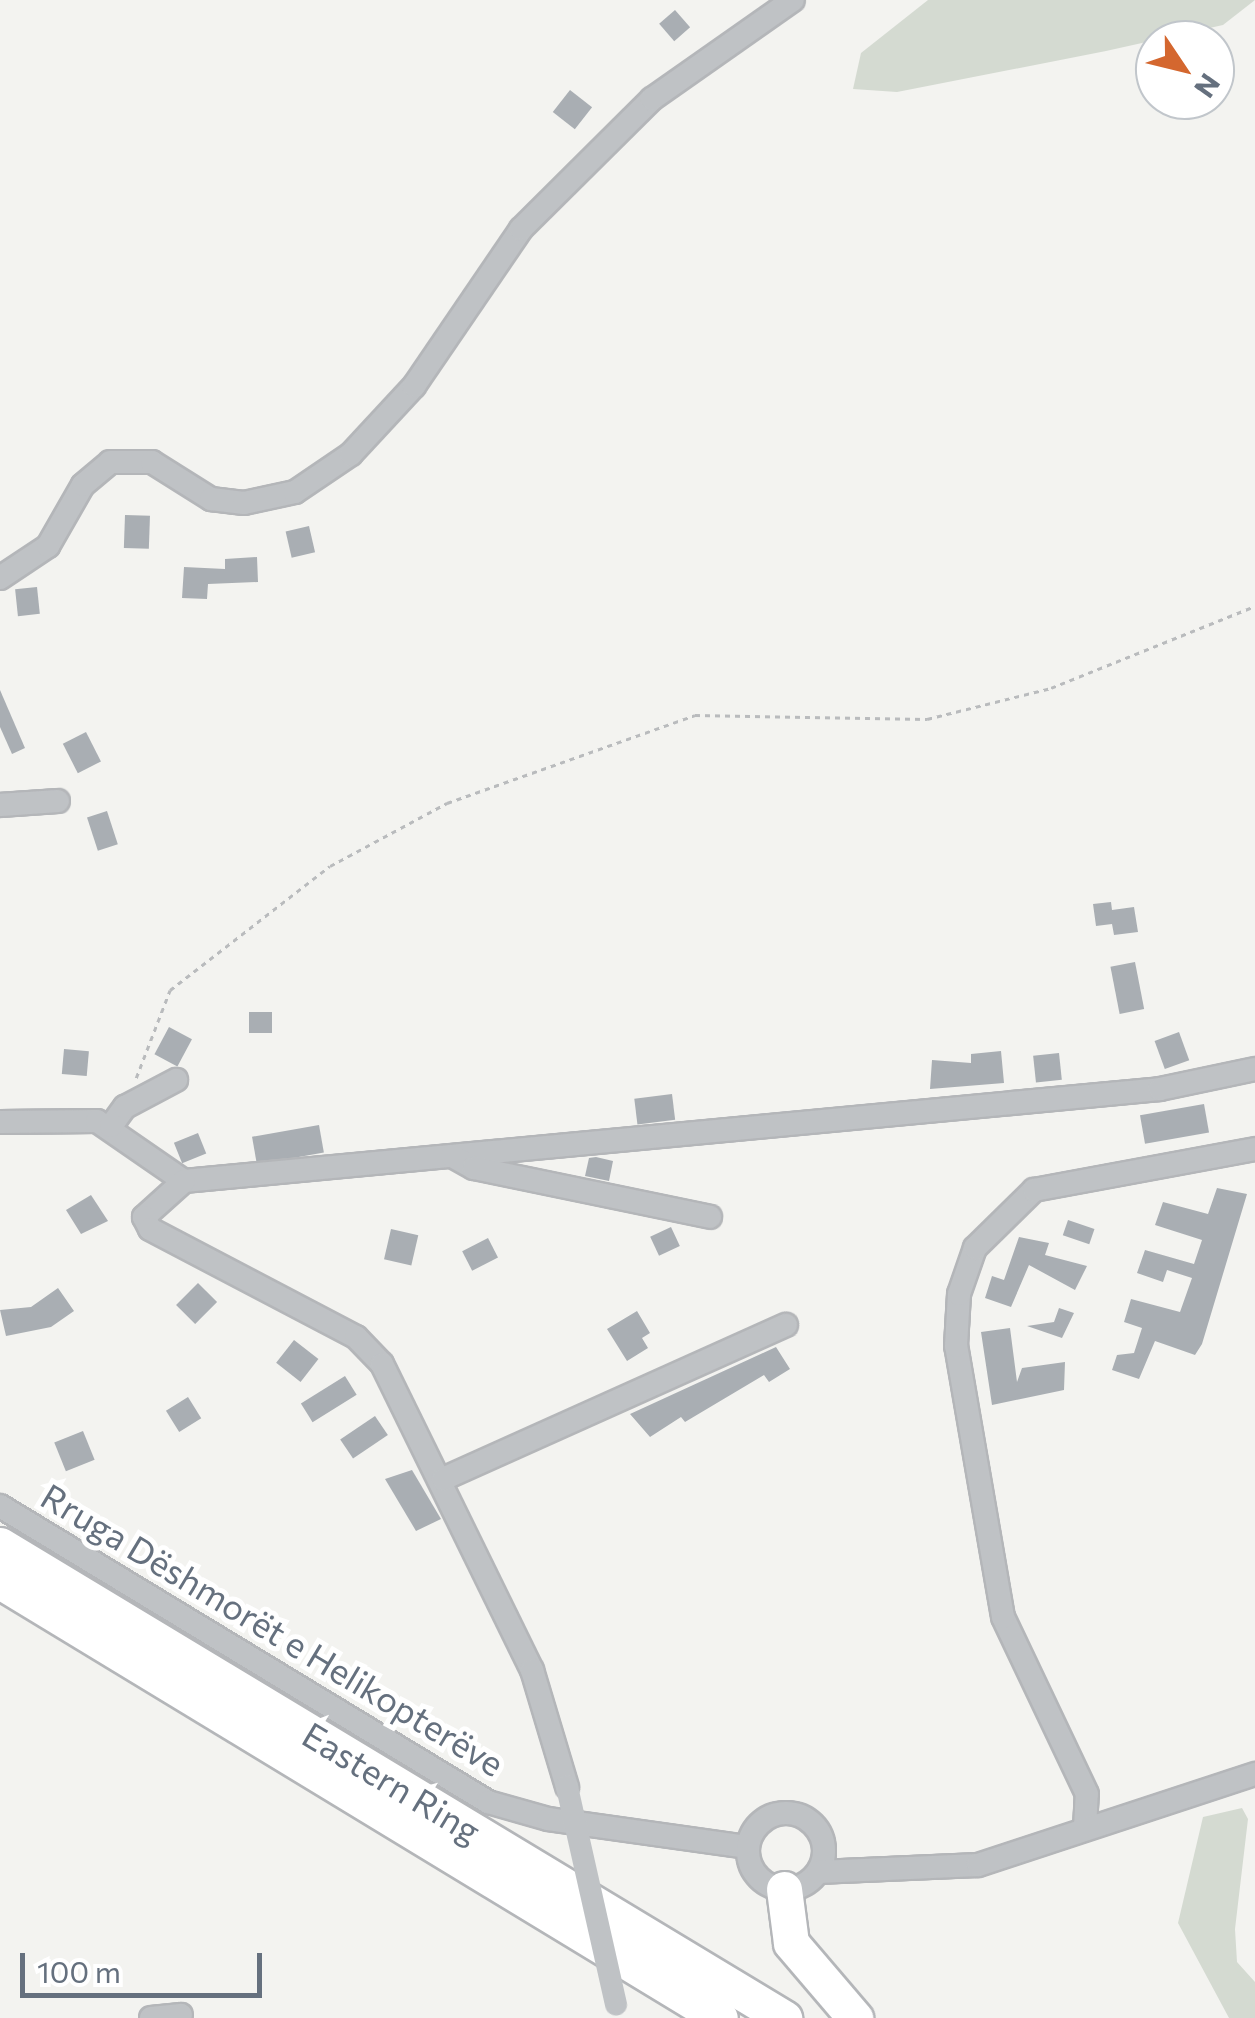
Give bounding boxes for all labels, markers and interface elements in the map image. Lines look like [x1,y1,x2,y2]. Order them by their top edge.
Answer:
north arrow [1135,20,1235,120]
text: N [1188,68,1228,104]
street label: Rruga Dëshmorët e Helikopterëve [34,1474,512,1784]
street label: Eastern Ring [296,1713,488,1851]
scale bar [25,1933,268,1995]
text: 100 m [37,1952,121,1989]

